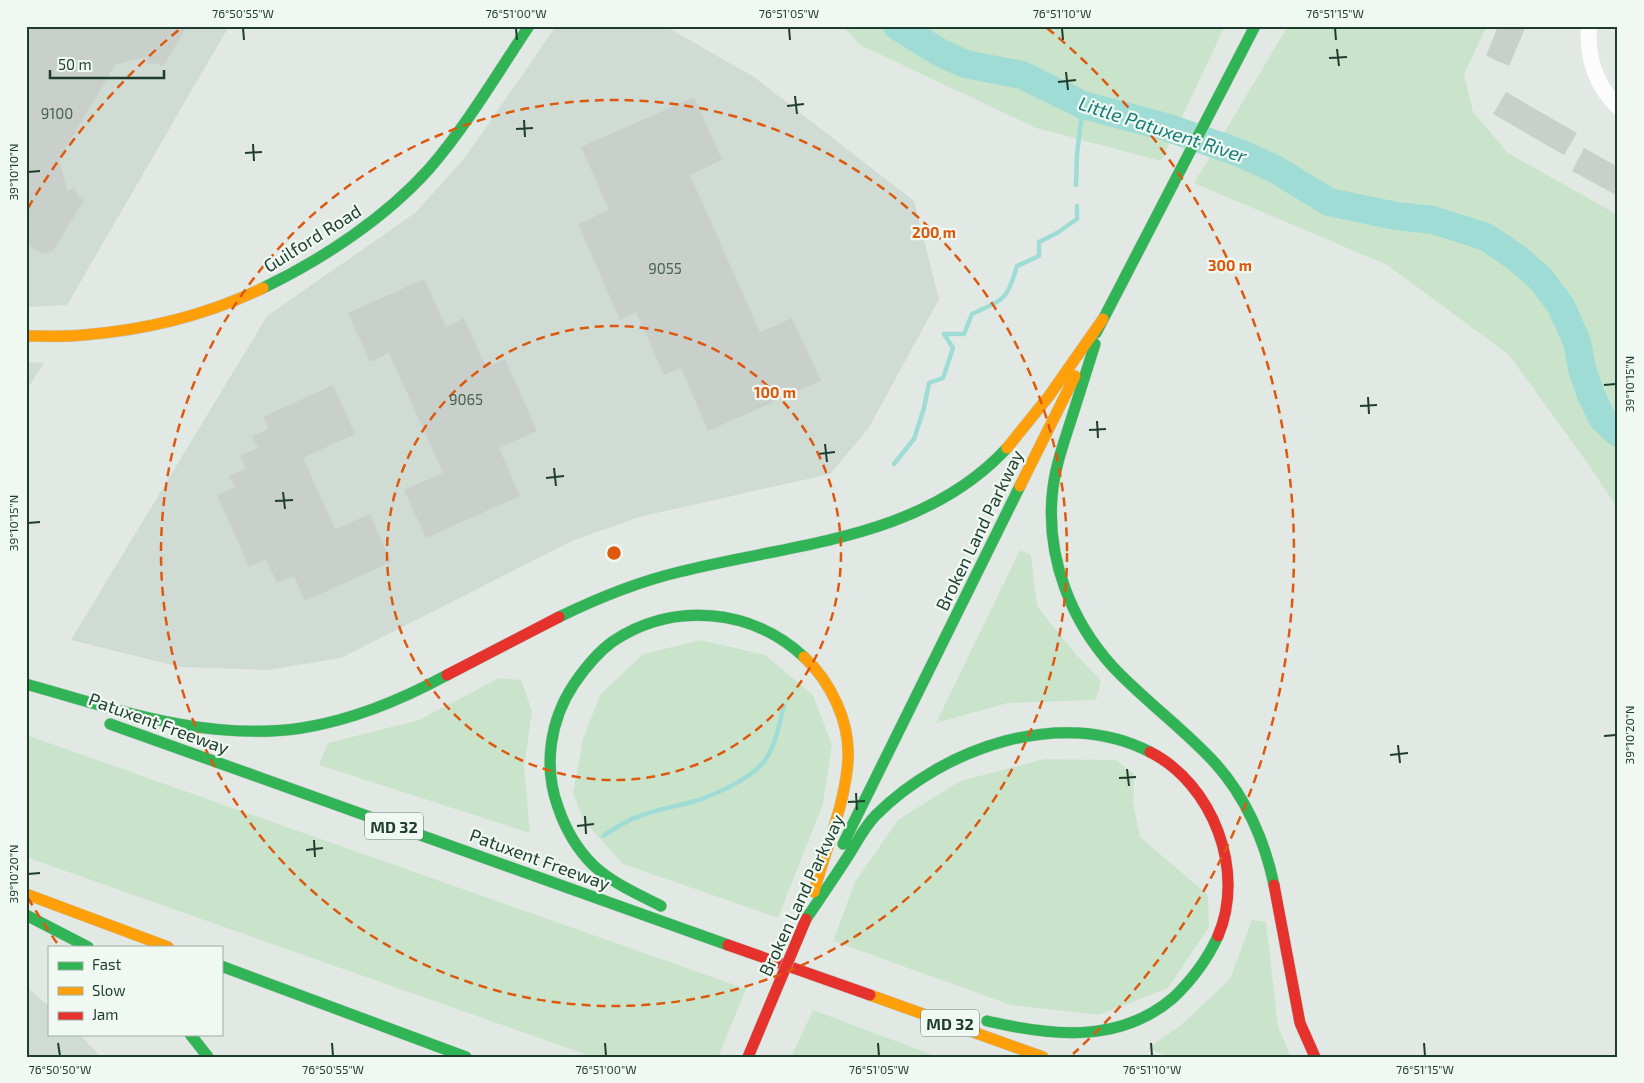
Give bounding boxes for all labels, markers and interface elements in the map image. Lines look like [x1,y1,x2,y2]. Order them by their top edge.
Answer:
text: 76°50'55"W [212,6,274,20]
text: 76°51'00"W [485,6,547,20]
text: 76°51'05"W [759,6,819,20]
text: 76°51'10"W [1033,6,1091,20]
text: 76°51'15"W [1306,6,1364,20]
scale bar [50,48,164,80]
text: 50 m [58,55,92,73]
water label: Little Patuxent River [1076,91,1250,167]
house number: 9100 [41,104,73,122]
text: 39°10'10"N [6,143,20,201]
street label: Guilford Road [259,199,365,277]
text: 200 m [912,223,956,241]
text: 300 m [1208,256,1252,274]
house number: 9055 [648,259,682,277]
text: 39°10'15"N [1622,356,1636,412]
text: 100 m [754,383,796,401]
house number: 9065 [449,390,483,408]
street label: Broken Land Parkway [930,446,1028,614]
text: 39°10'15"N [6,495,20,551]
centre of rings [605,544,623,562]
street label: Patuxent Freeway [86,687,233,759]
text: 39°10'20"N [1622,705,1636,765]
street label: Broken Land Parkway [754,810,848,980]
road number: MD 32 [365,812,423,839]
street label: Patuxent Freeway [467,823,614,895]
text: 39°10'20"N [6,844,20,904]
legend [48,946,222,1036]
text: Fast [92,955,122,973]
text: Slow [92,981,126,999]
text: Jam [92,1005,118,1023]
road number: MD 32 [921,1010,979,1036]
text: 76°50'50"W [29,1062,91,1076]
text: 76°50'55"W [302,1062,364,1076]
text: 76°51'00"W [575,1062,637,1076]
text: 76°51'05"W [849,1062,909,1076]
text: 76°51'10"W [1123,1062,1181,1076]
text: 76°51'15"W [1396,1062,1454,1076]

